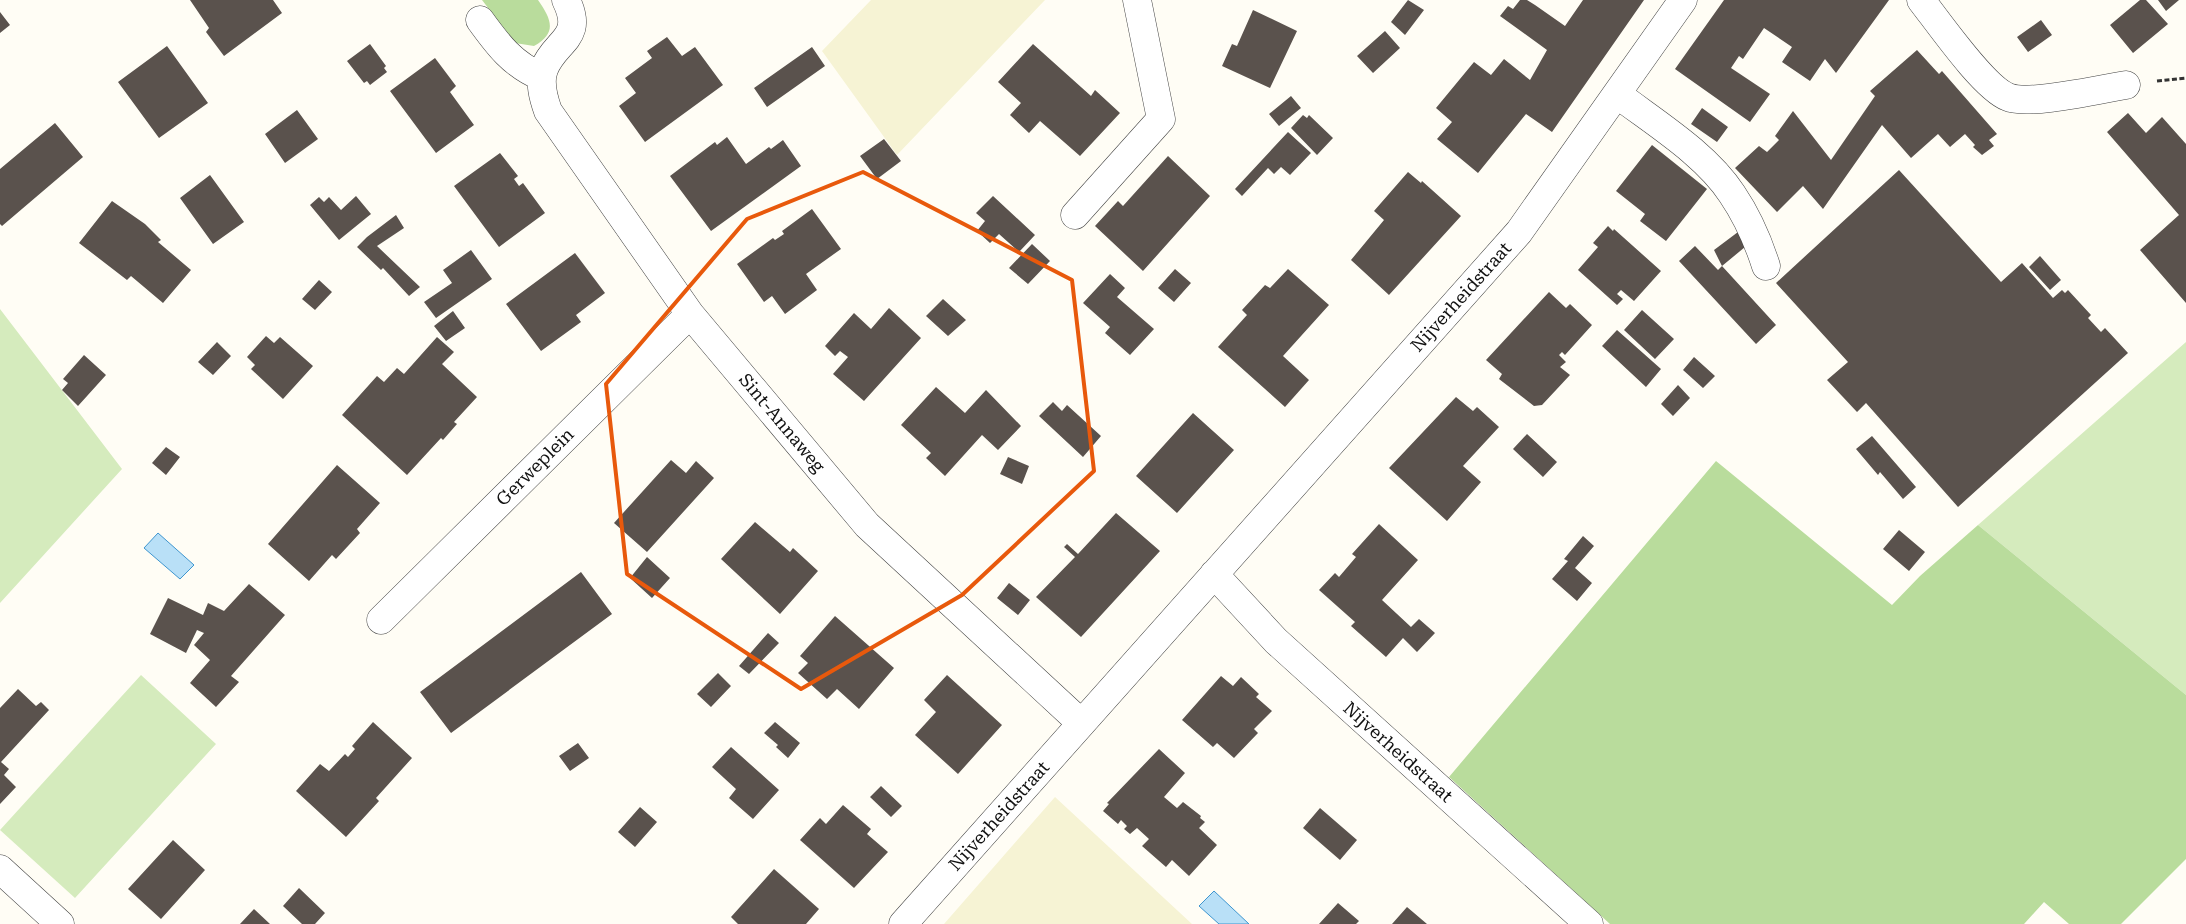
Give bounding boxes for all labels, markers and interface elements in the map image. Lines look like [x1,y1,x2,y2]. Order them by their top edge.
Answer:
street label: Nijverheidstraat [1406,237,1515,356]
street label: Sint-Annaweg [735,369,830,477]
street label: Gerweplein [492,423,578,510]
street label: Nijverheidstraat [1339,697,1458,806]
street label: Nijverheidstraat [944,756,1053,875]

